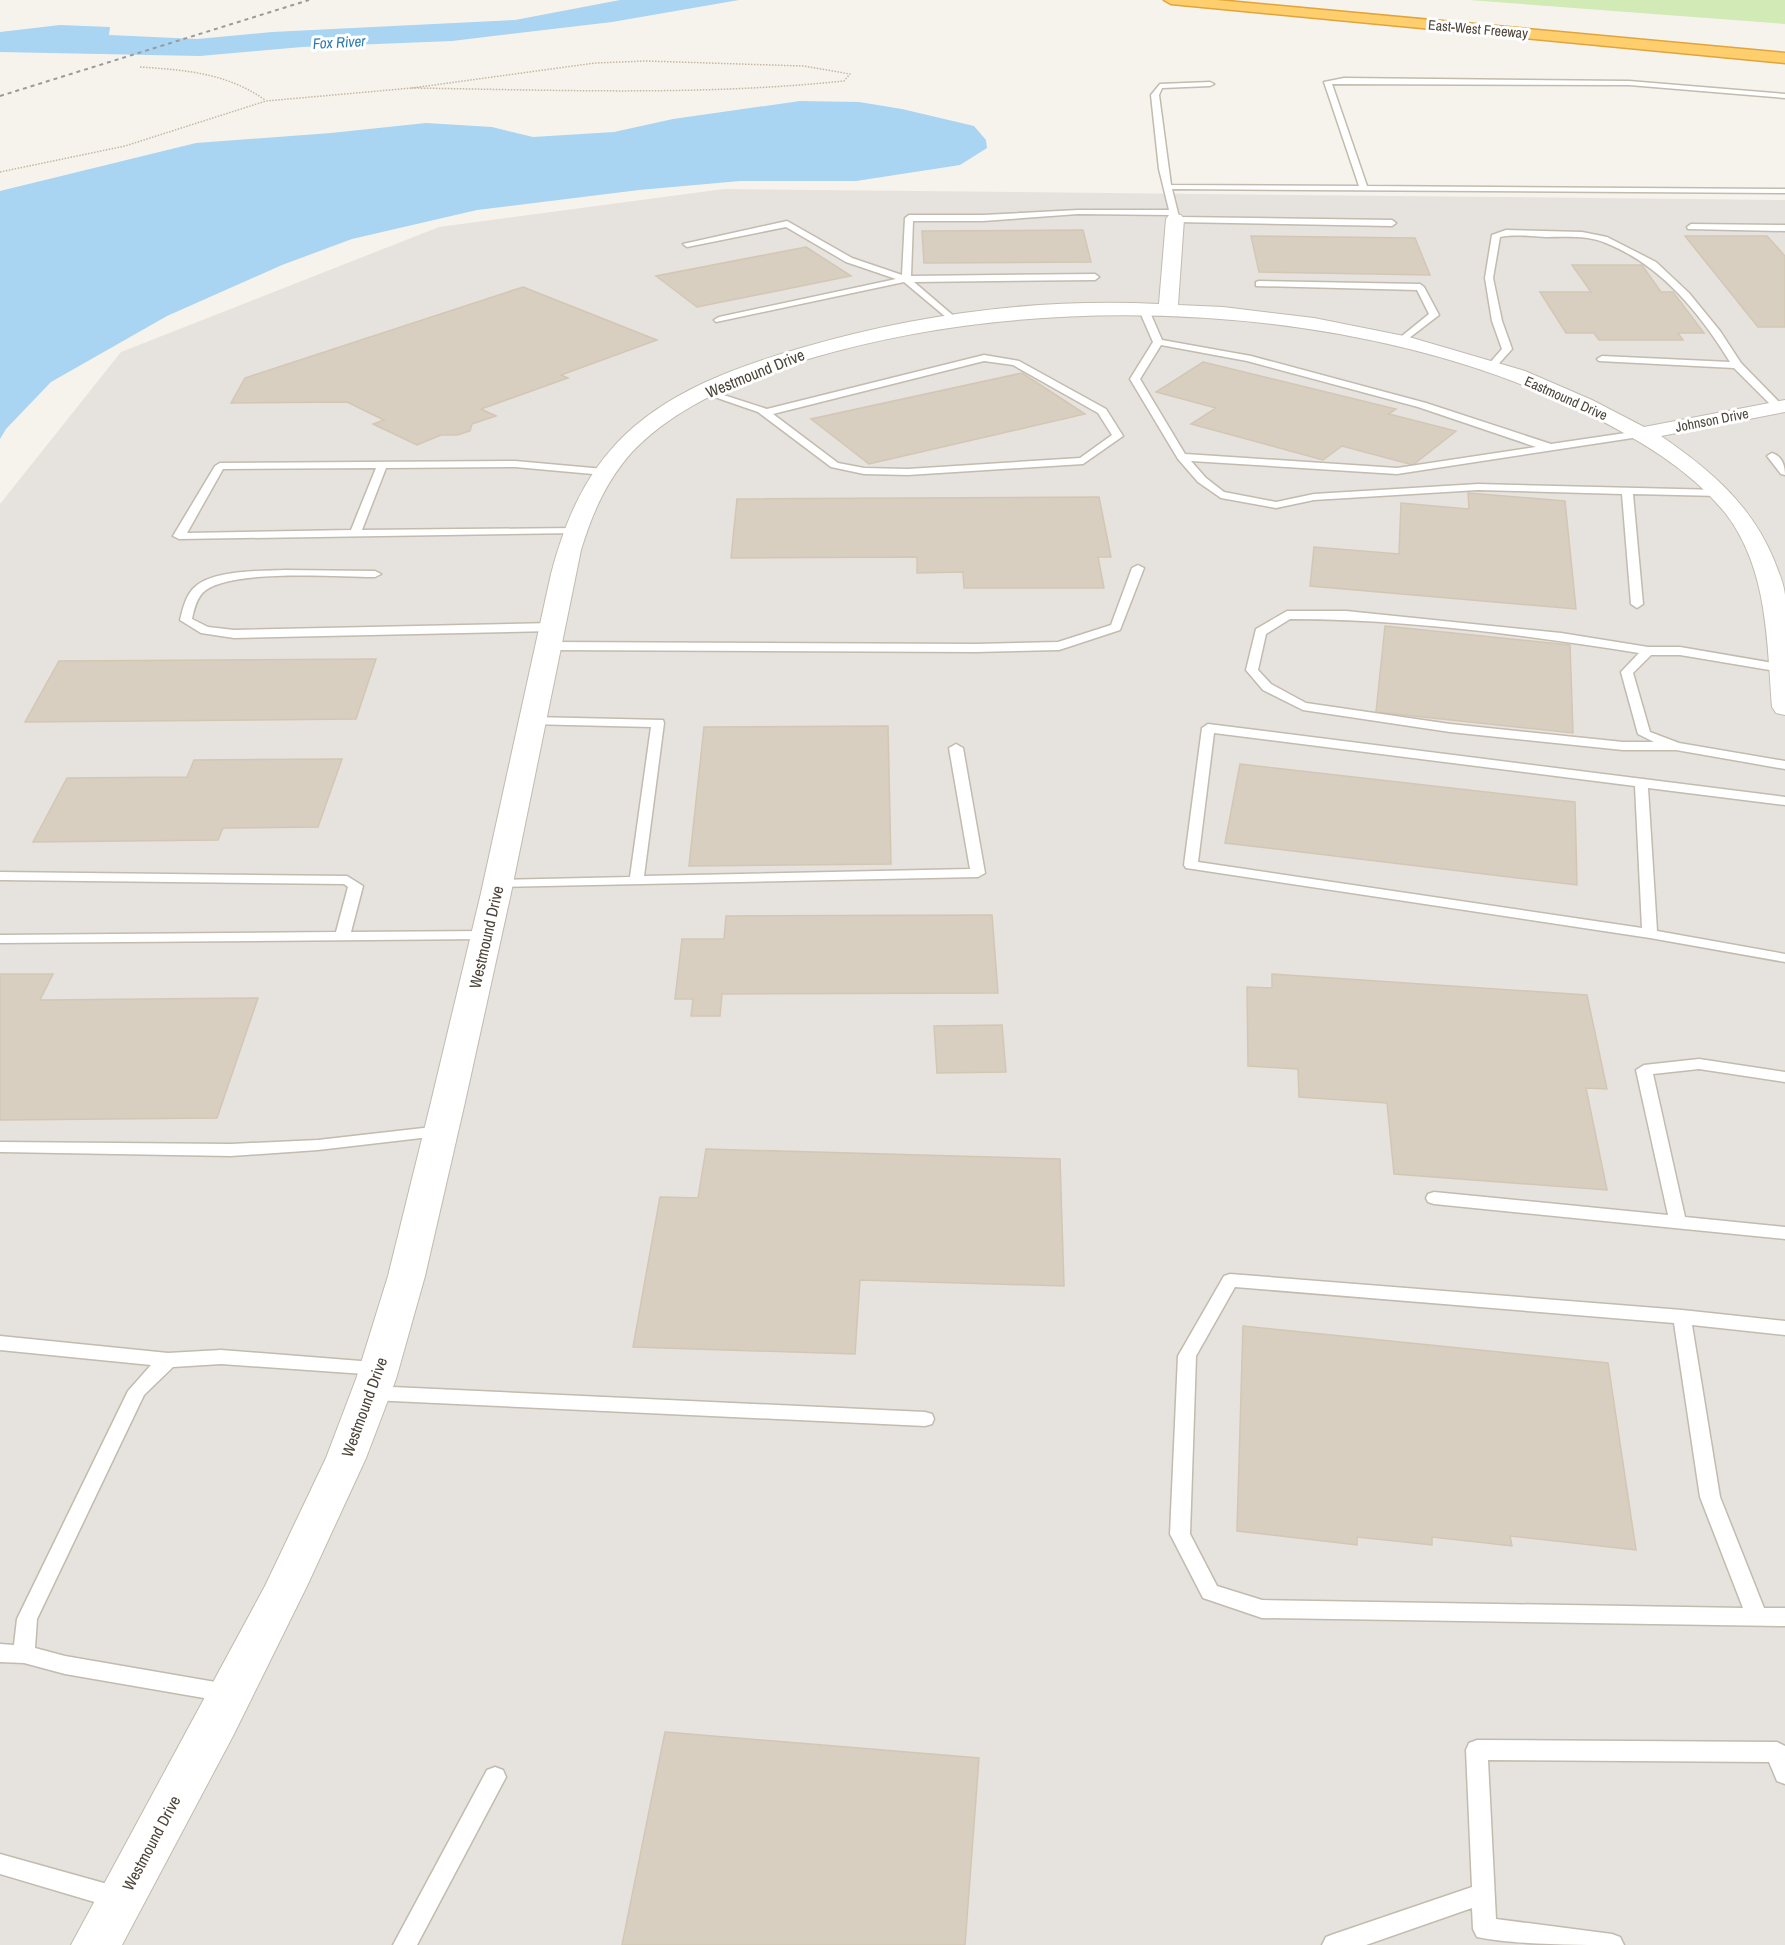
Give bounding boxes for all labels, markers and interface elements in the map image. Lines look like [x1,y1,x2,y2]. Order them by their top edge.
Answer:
street label: East-West Freeway [1427,16,1529,42]
water label: Fox River [312,30,367,54]
street label: Westmound Drive [702,343,808,403]
street label: Eastmound Drive [1522,372,1610,424]
street label: Johnson Drive [1674,404,1750,436]
street label: Westmound Drive [463,883,509,991]
street label: Westmound Drive [336,1354,392,1460]
street label: Westmound Drive [117,1792,185,1894]

